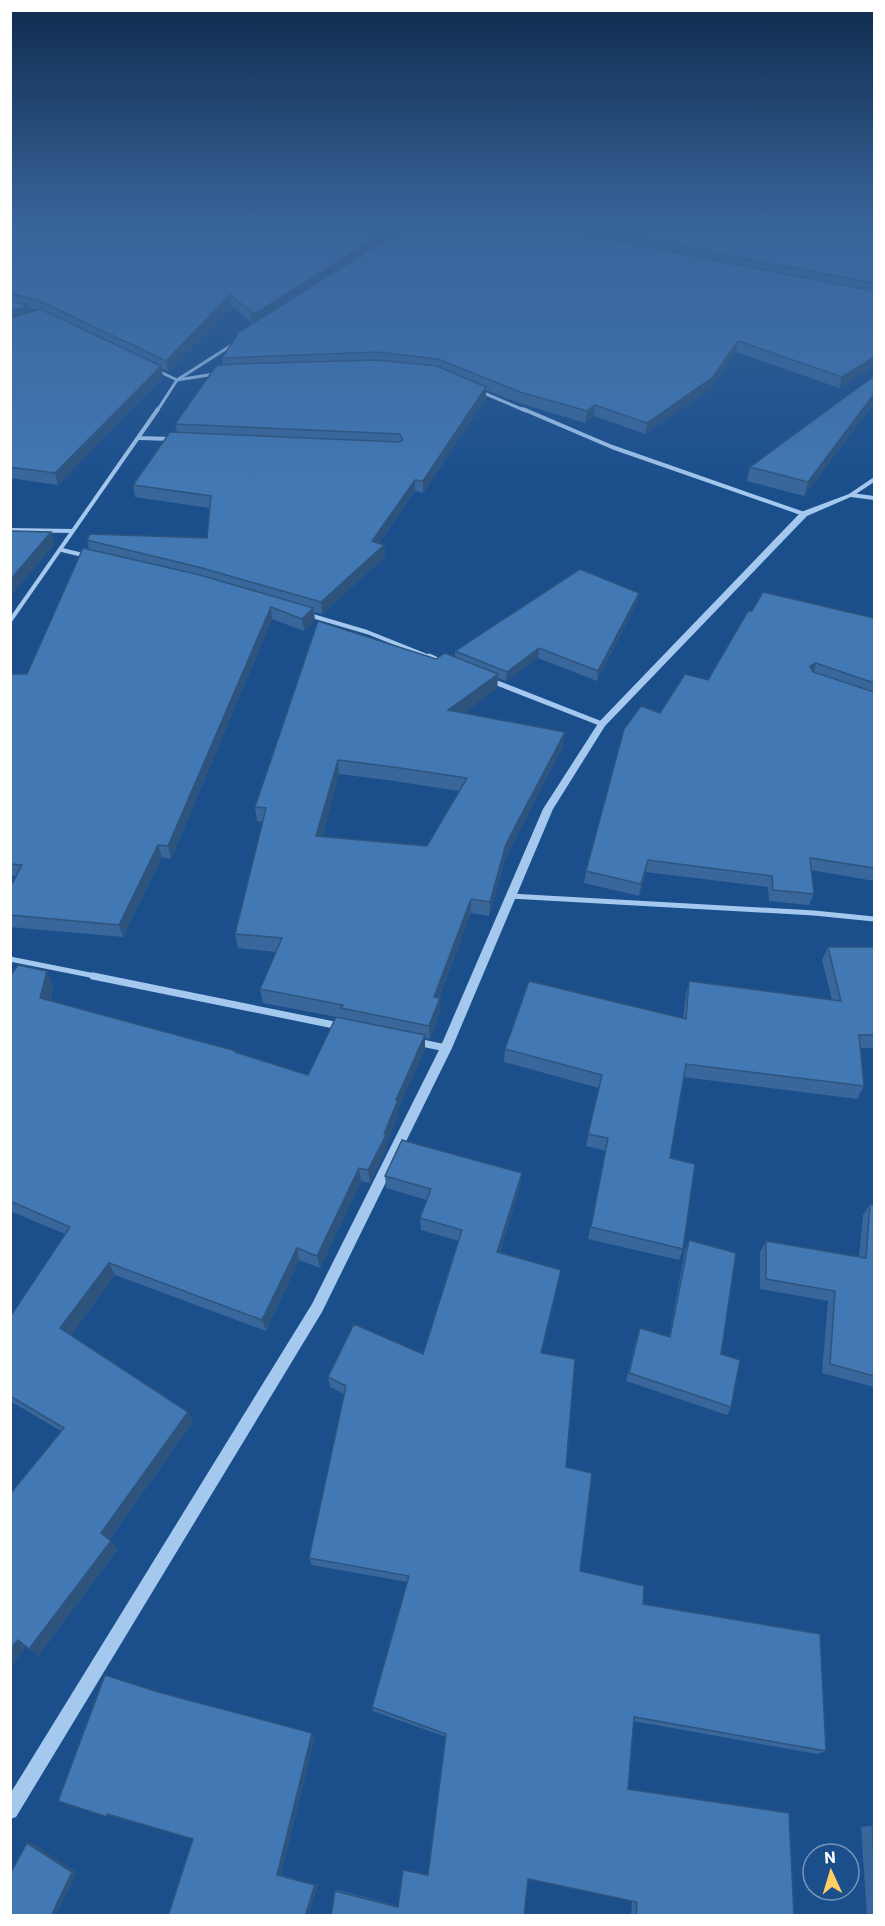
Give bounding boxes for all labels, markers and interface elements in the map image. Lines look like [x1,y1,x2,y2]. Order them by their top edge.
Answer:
north arrow [801,1842,861,1902]
text: N [824,1848,836,1867]

